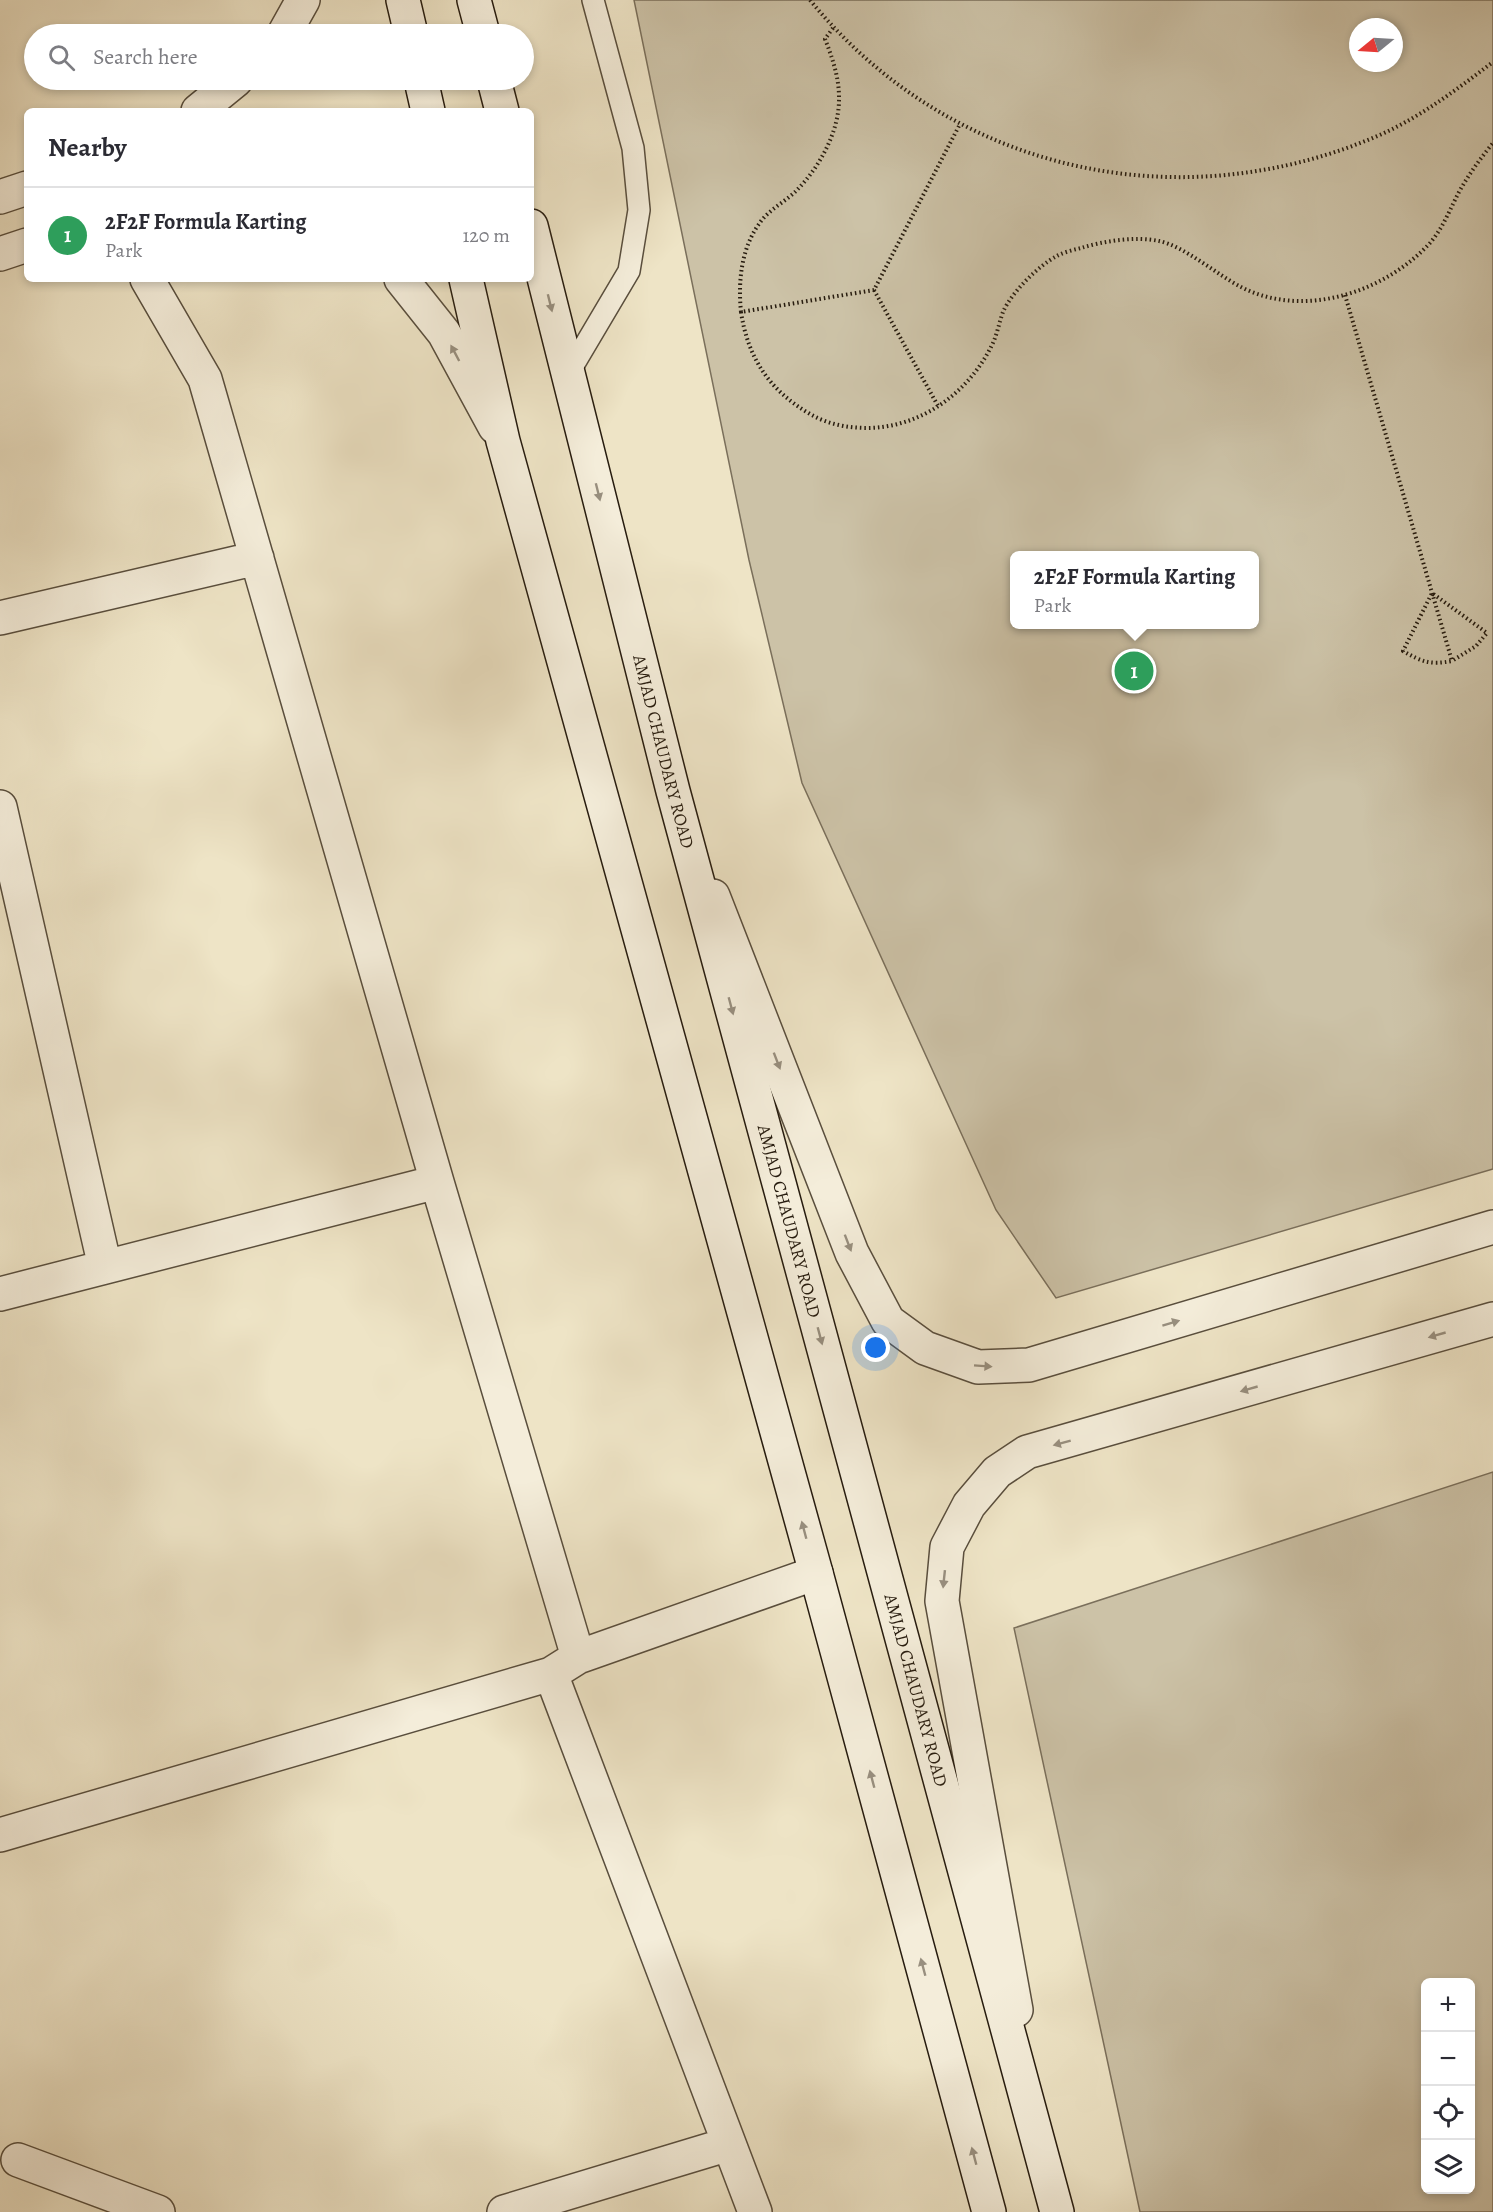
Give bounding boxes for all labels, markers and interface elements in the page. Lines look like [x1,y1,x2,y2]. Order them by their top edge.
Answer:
north arrow [1349,18,1403,72]
search box [24,24,534,90]
icon: search [45,41,78,74]
text: Search here [93,42,198,72]
text: Nearby [48,130,127,165]
text: 2F2F Formula Karting [105,207,306,237]
text: 1 [64,222,71,249]
text: 120 m [462,222,510,249]
text: Park [105,237,143,264]
one-way arrow [546,294,556,312]
one-way arrow [450,344,460,361]
one-way arrow [593,483,603,501]
popup [1010,551,1259,629]
text: 2F2F Formula Karting [1034,562,1235,592]
text: Park [1034,592,1071,619]
pin: 1 [1114,648,1154,694]
street label: AMJAD CHAUDARY ROAD [627,651,700,851]
one-way arrow [727,997,736,1015]
one-way arrow [773,1052,782,1070]
street label: AMJAD CHAUDARY ROAD [751,1121,827,1320]
one-way arrow [843,1234,853,1252]
one-way arrow [1162,1318,1180,1327]
one-way arrow [816,1327,825,1345]
one-way arrow [1428,1331,1446,1340]
your location [861,1333,890,1362]
one-way arrow [974,1361,993,1371]
one-way arrow [1240,1385,1258,1394]
one-way arrow [1053,1438,1071,1448]
one-way arrow [799,1521,809,1539]
one-way arrow [939,1569,949,1588]
street label: AMJAD CHAUDARY ROAD [878,1590,954,1789]
one-way arrow [867,1770,876,1788]
one-way arrow [918,1958,927,1976]
map controls [1421,1978,1475,2194]
button: + [1421,1978,1475,2032]
button: − [1421,2032,1475,2086]
button: locate [1421,2086,1475,2140]
button: layers [1421,2140,1475,2194]
one-way arrow [969,2146,978,2164]

